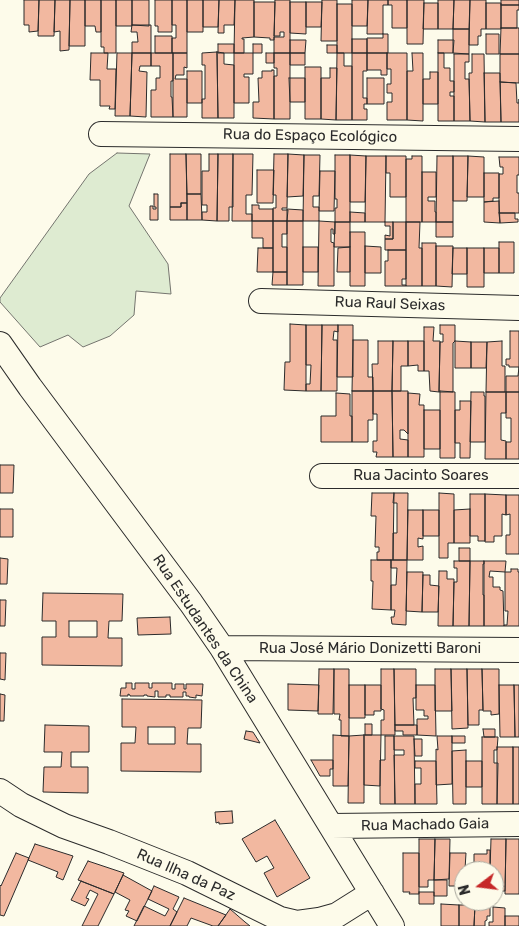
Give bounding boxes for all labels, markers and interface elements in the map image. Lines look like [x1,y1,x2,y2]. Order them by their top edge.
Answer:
street label: Rua do Espaço Ecológico [223,125,397,147]
street label: Rua Raul Seixas [334,293,446,315]
street label: Rua Jacinto Soares [353,467,489,485]
street label: Rua Estudantes da China [149,551,261,707]
street label: Rua José Mário Donizetti Baroni [259,640,481,658]
street label: Rua Machado Gaia [361,815,489,835]
street label: Rua Ilha da Paz [134,845,238,905]
north arrow [454,861,504,911]
text: N [455,883,475,897]

